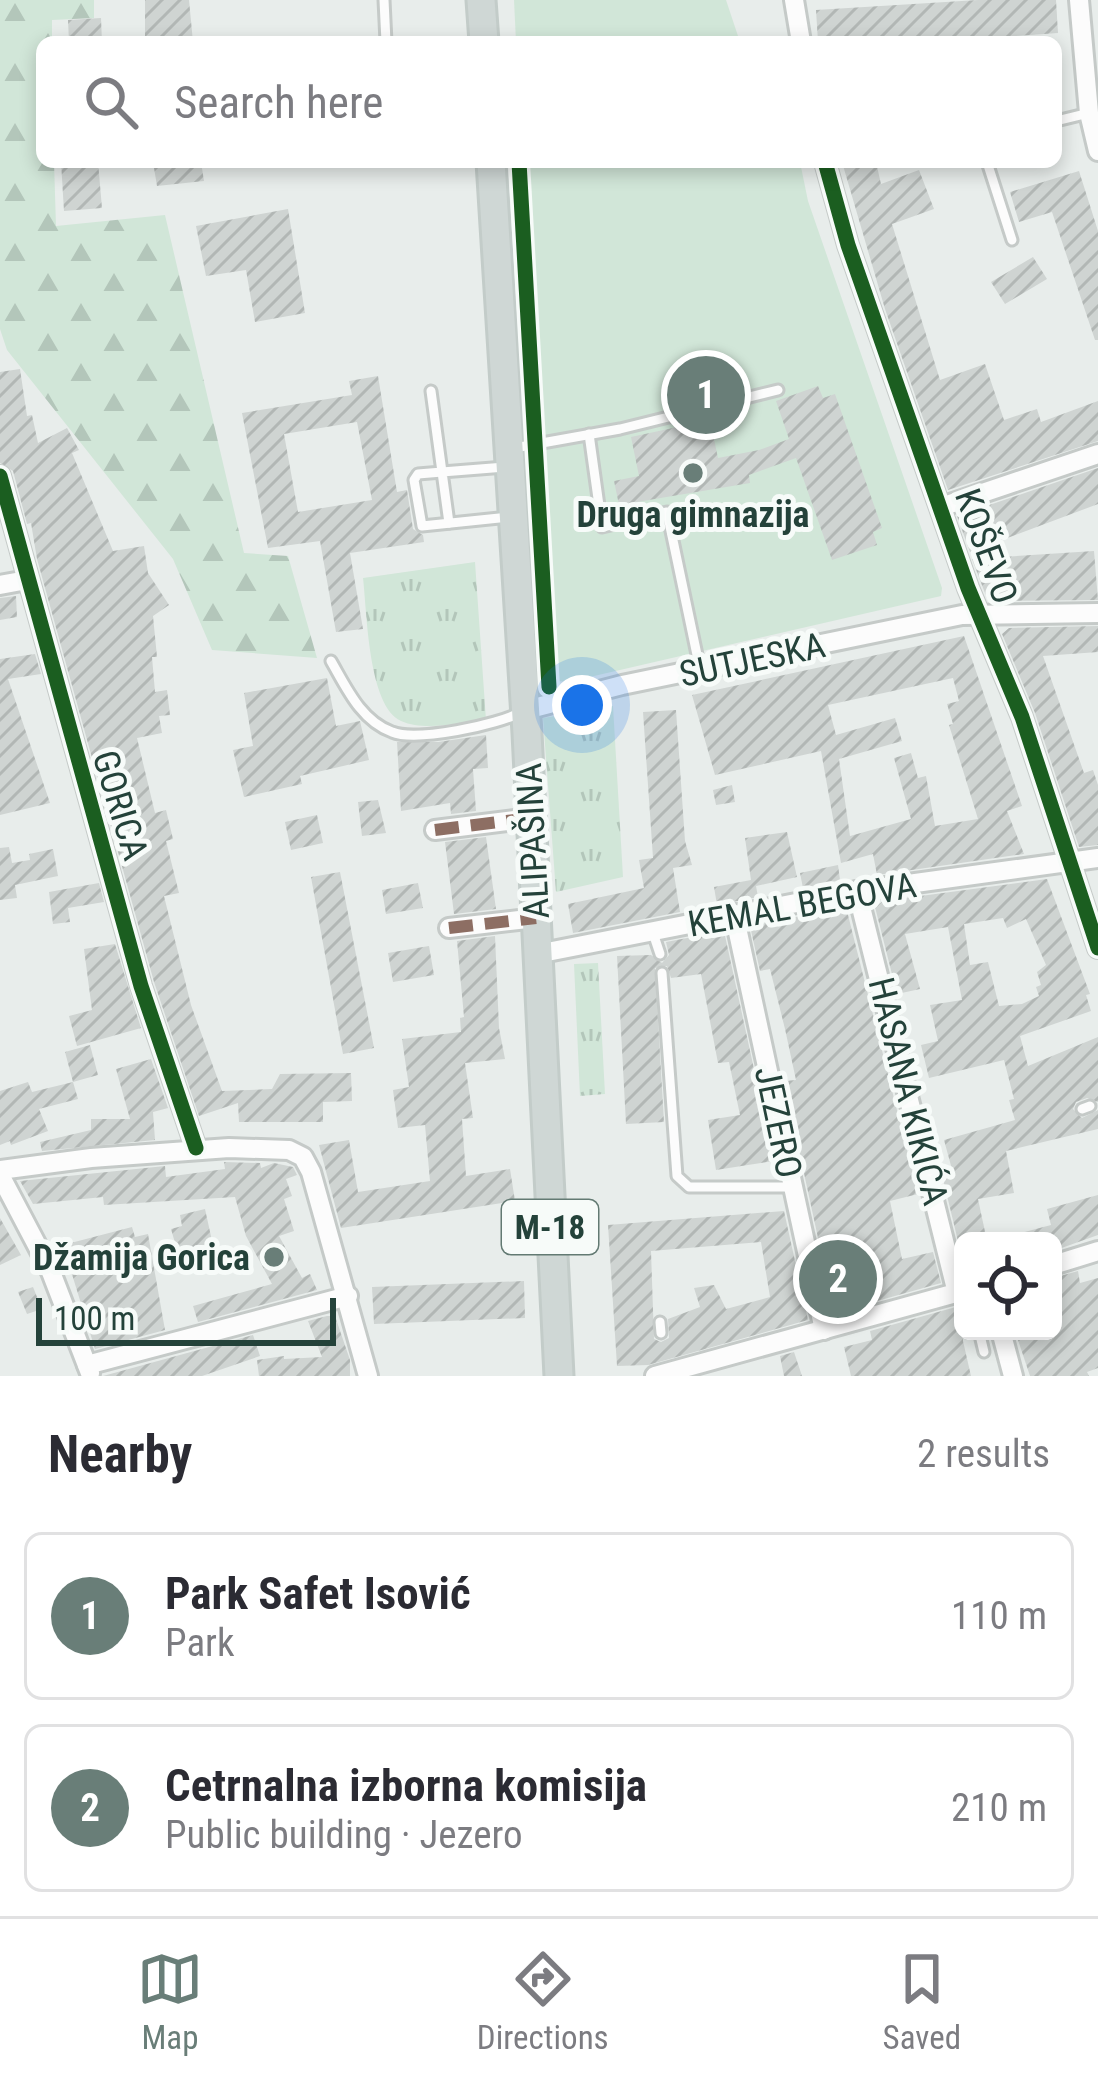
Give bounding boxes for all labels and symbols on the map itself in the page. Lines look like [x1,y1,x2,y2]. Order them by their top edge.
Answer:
pin: 1 [667,350,745,440]
marker: Druga gimnazija [680,460,706,486]
street label: KOŠEVO [946,483,1027,609]
place label: Druga gimnazija [576,494,810,536]
street label: SUTJESKA [676,624,829,696]
your location [552,675,612,735]
street label: GORICA [84,746,157,865]
street label: ALIPAŠINA [507,762,558,920]
street label: KEMAL BEGOVA [685,864,920,946]
street label: HASANA KIKIĆA [859,973,959,1210]
street label: JEZERO [746,1063,810,1182]
road number: M-18 [502,1200,598,1254]
pin: 2 [799,1234,877,1324]
place label: Džamija Gorica [33,1237,250,1279]
marker: Džamija Gorica [261,1244,287,1270]
scale bar [36,1292,336,1345]

